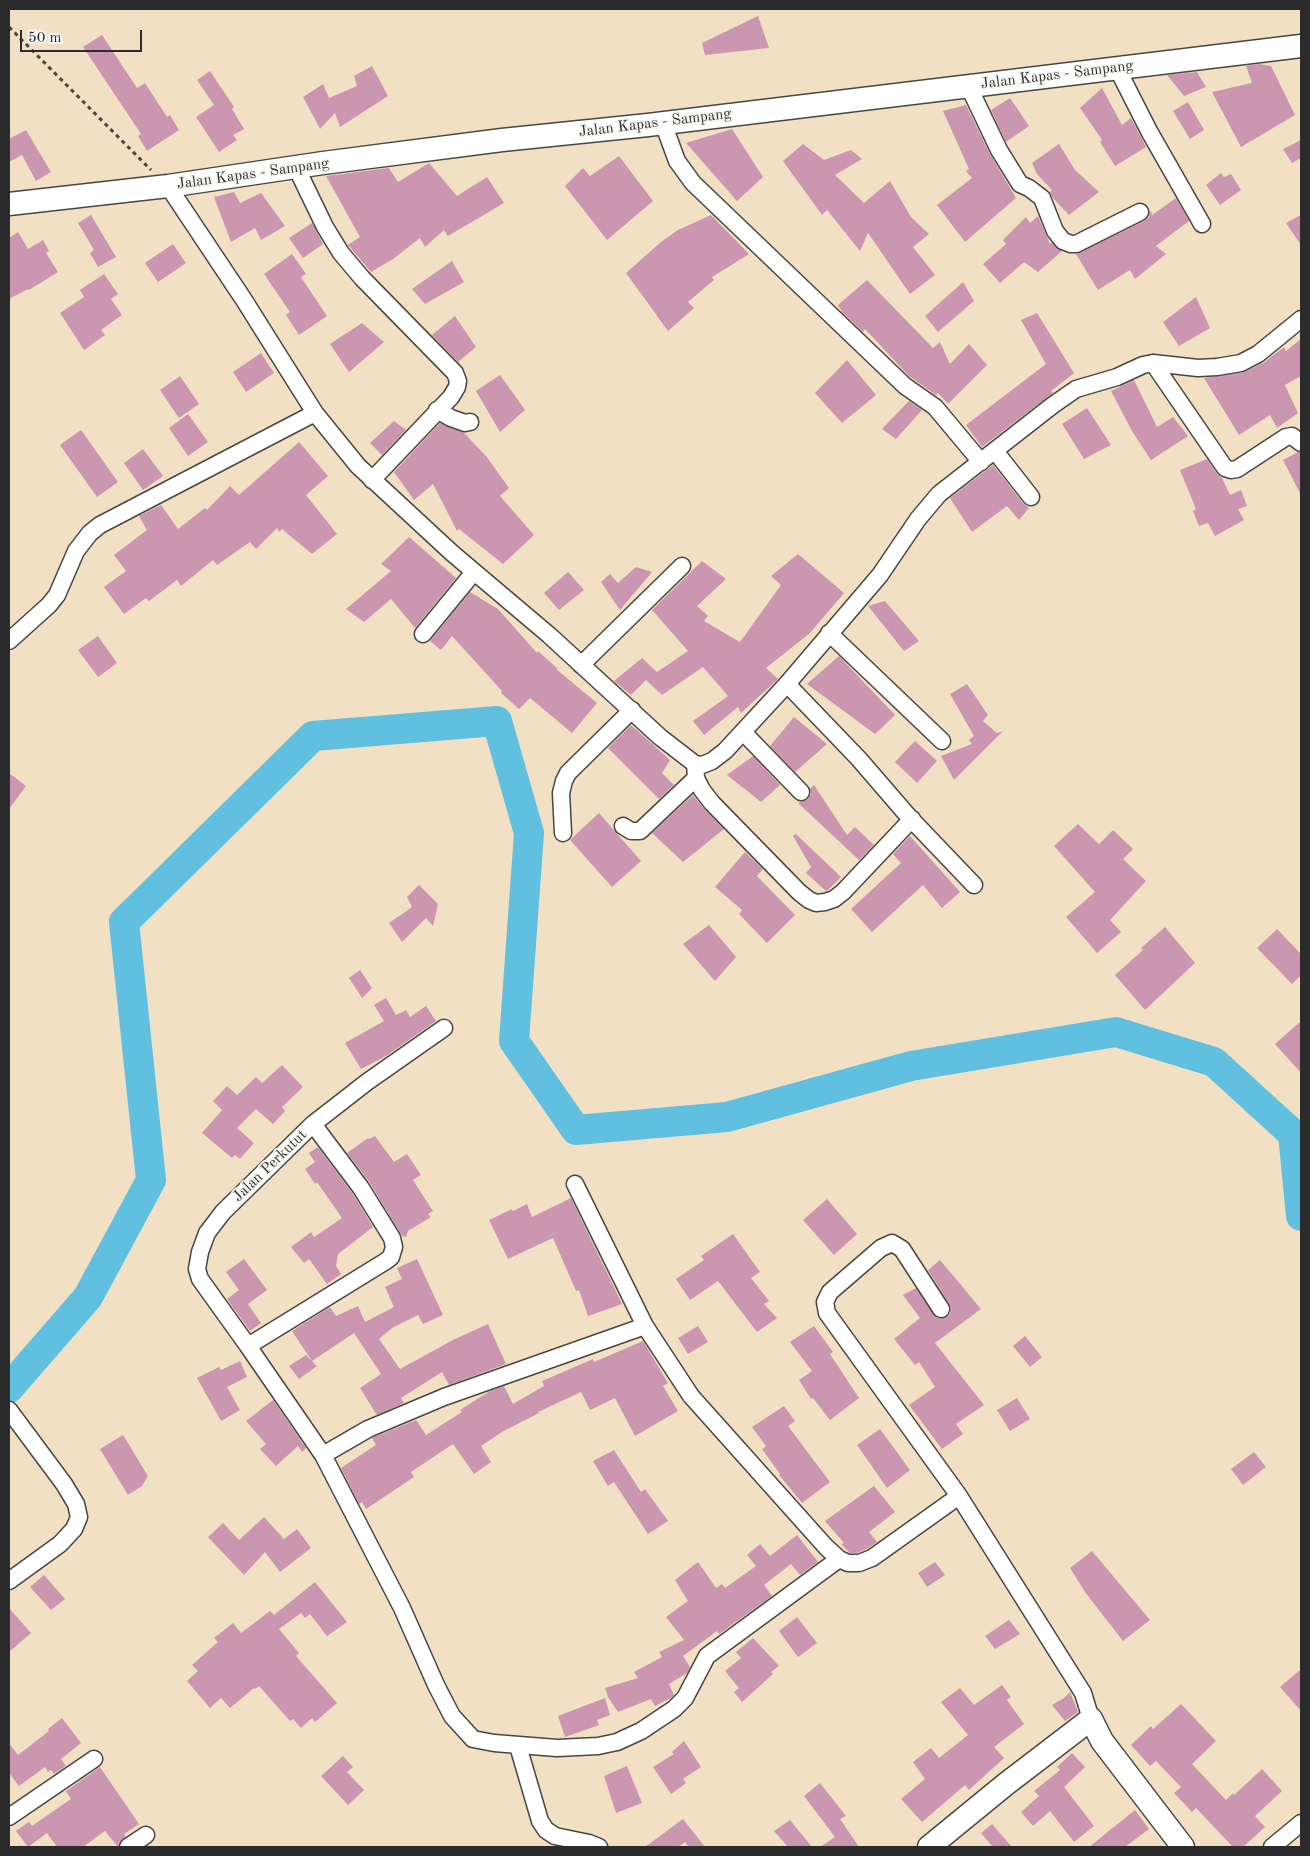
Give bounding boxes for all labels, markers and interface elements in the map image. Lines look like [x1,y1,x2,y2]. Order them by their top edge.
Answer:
scale bar [22,20,145,52]
text: 50 m [28,31,62,46]
street label: Jalan Kapas - Sampang [980,57,1134,93]
street label: Jalan Kapas - Sampang [578,105,732,141]
street label: Jalan Kapas - Sampang [176,154,330,194]
street label: Jalan Perkutut [229,1126,311,1206]

